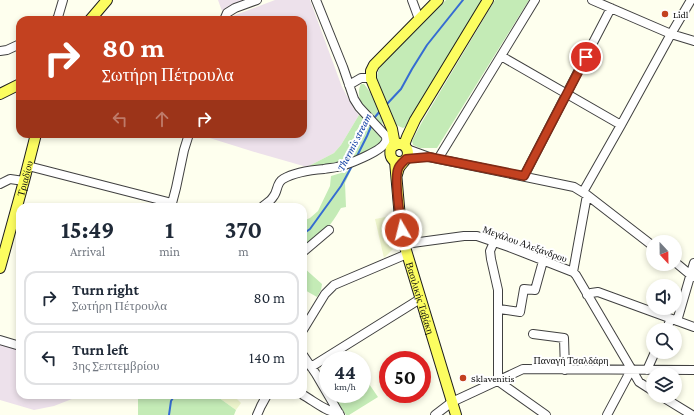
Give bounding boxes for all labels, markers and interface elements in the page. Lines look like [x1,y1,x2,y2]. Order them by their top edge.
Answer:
marker: Lidl [660,9,670,19]
place label: Lidl [673,9,689,20]
icon: right [36,32,88,84]
text: 80 m [102,32,164,63]
pin [569,40,603,74]
icon: arrive [575,46,597,68]
text: Σωτήρη Πέτρουλα [102,65,234,85]
icon: left [109,108,131,130]
icon: ahead [151,108,173,130]
icon: right [193,108,215,130]
water label: Thermis stream [334,111,374,173]
street label: Τριαδίου [15,159,35,197]
position arrow [381,209,423,251]
text: 15:49 [61,216,114,243]
text: 1 [165,216,174,243]
text: 370 [225,216,262,243]
street label: Μεγάλου Αλεξάνδρου [481,224,569,265]
north arrow [646,235,682,271]
map controls [646,235,682,403]
text: Arrival [70,244,105,259]
text: min [159,244,180,259]
text: m [238,244,249,259]
street label: Βασιλικής Ταβάκη [404,261,437,335]
button: sound [646,279,682,315]
text: Turn right [72,282,139,298]
icon: right [38,287,60,309]
text: 80 m [254,290,285,306]
text: Σωτήρη Πέτρουλα [72,298,167,313]
button: search [646,323,682,359]
text: Turn left [72,342,128,358]
icon: left [38,347,60,369]
text: 140 m [249,350,285,366]
speed limit sign: 50 [379,351,431,403]
street label: Παναγή Τσαλδάρη [534,355,608,366]
text: 3ης Σεπτεμβρίου [72,358,160,373]
text: 44 [334,361,356,383]
button: layers [646,367,682,403]
marker: Sklavenitis [458,373,468,383]
place label: Sklavenitis [471,373,514,384]
text: km/h [334,381,356,392]

